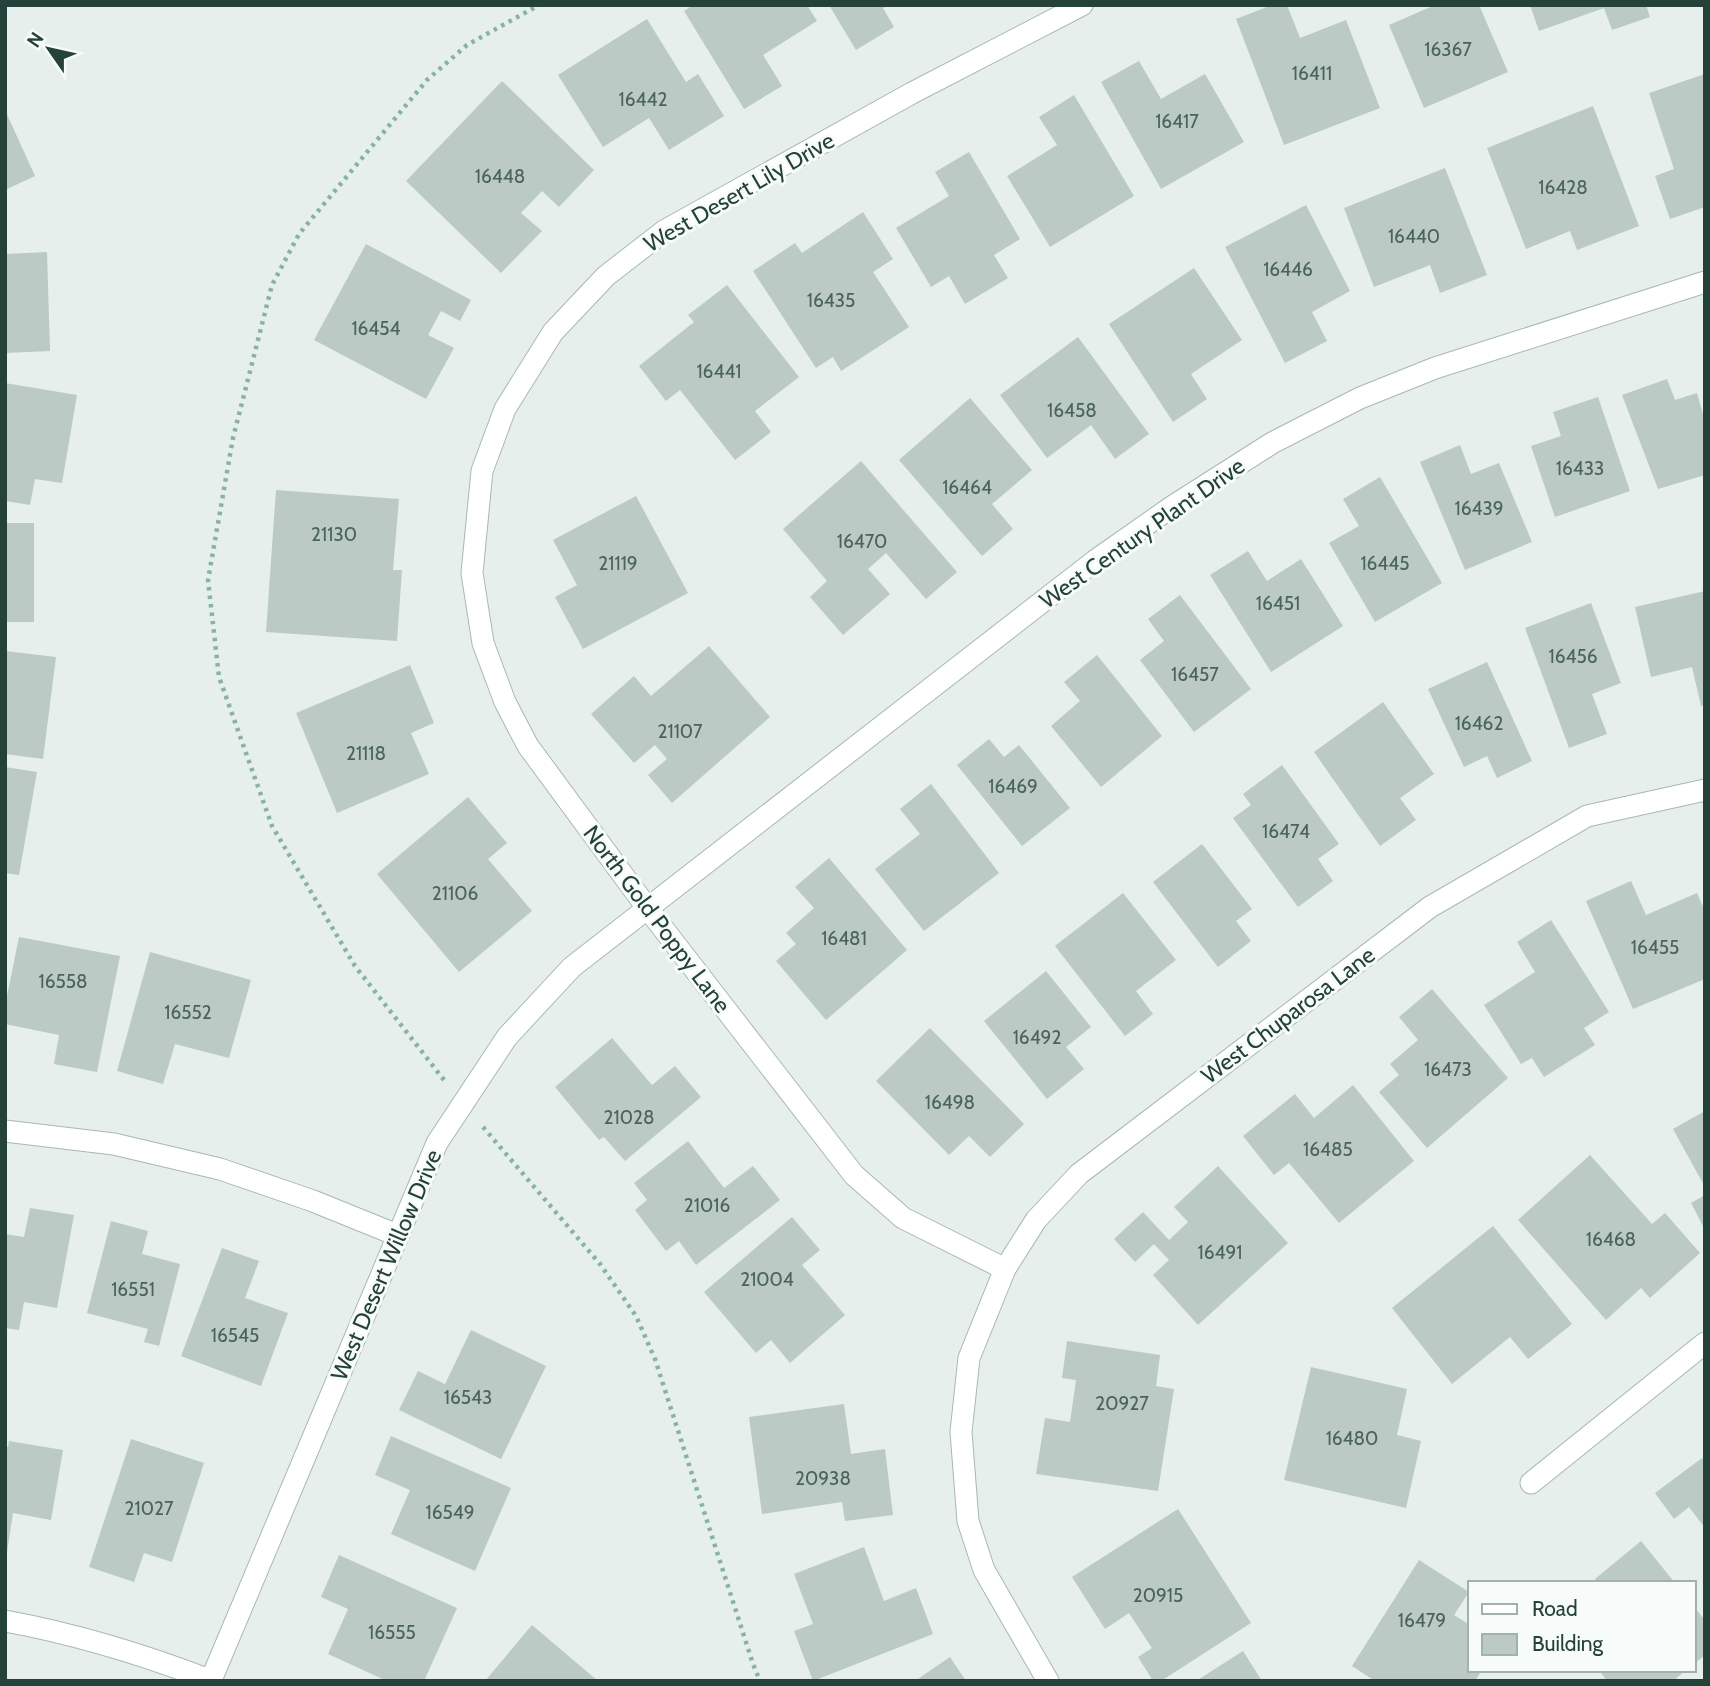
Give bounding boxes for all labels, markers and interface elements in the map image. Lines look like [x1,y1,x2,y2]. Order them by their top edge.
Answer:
north arrow [14,14,84,84]
text: N [22,28,49,52]
house number: 16367 [1424,38,1472,61]
house number: 16411 [1292,62,1332,85]
house number: 16442 [619,88,667,111]
house number: 16417 [1155,110,1199,133]
street label: West Desert Lily Drive [639,126,839,258]
house number: 16448 [475,165,525,188]
house number: 16428 [1538,176,1588,199]
house number: 16440 [1388,225,1440,248]
house number: 16446 [1263,258,1313,281]
house number: 16435 [807,289,855,312]
house number: 16454 [351,317,401,340]
house number: 16441 [696,360,742,383]
house number: 16458 [1047,399,1097,422]
street label: West Century Plant Drive [1034,451,1250,614]
house number: 16433 [1556,457,1604,480]
house number: 16464 [942,476,992,499]
house number: 16439 [1454,497,1504,520]
house number: 21130 [311,523,357,546]
house number: 16470 [837,530,887,553]
house number: 21119 [598,552,638,575]
house number: 16445 [1360,552,1410,575]
house number: 16451 [1256,592,1300,615]
house number: 16456 [1548,645,1598,668]
house number: 16457 [1171,663,1219,686]
house number: 16462 [1455,712,1503,735]
house number: 21107 [658,720,703,743]
house number: 21118 [346,742,386,765]
house number: 16469 [988,775,1038,798]
street label: North Gold Poppy Lane [577,820,737,1018]
house number: 16474 [1262,820,1310,843]
house number: 21106 [432,882,478,905]
house number: 16481 [821,927,867,950]
house number: 16455 [1631,936,1679,959]
street label: West Chuparosa Lane [1196,940,1381,1089]
house number: 16558 [38,970,88,993]
house number: 16552 [164,1001,212,1024]
house number: 16492 [1013,1026,1061,1049]
house number: 16473 [1424,1058,1472,1081]
house number: 16498 [925,1091,975,1114]
house number: 21028 [604,1106,654,1129]
house number: 16485 [1303,1138,1353,1161]
street label: West Desert Willow Drive [325,1145,447,1385]
house number: 21016 [684,1194,730,1217]
house number: 16468 [1586,1228,1636,1251]
house number: 16491 [1198,1241,1242,1264]
house number: 21004 [740,1268,794,1291]
house number: 16551 [111,1278,155,1301]
house number: 16545 [211,1324,259,1347]
house number: 16543 [444,1386,492,1409]
house number: 20927 [1095,1392,1149,1415]
house number: 16480 [1326,1427,1378,1450]
house number: 20938 [795,1467,851,1490]
house number: 21027 [125,1497,174,1520]
house number: 16549 [425,1501,475,1524]
legend [1468,1581,1696,1672]
house number: 20915 [1133,1584,1183,1607]
text: Road [1532,1596,1578,1621]
house number: 16479 [1398,1609,1446,1632]
house number: 16555 [368,1621,416,1644]
text: Building [1532,1631,1604,1656]

